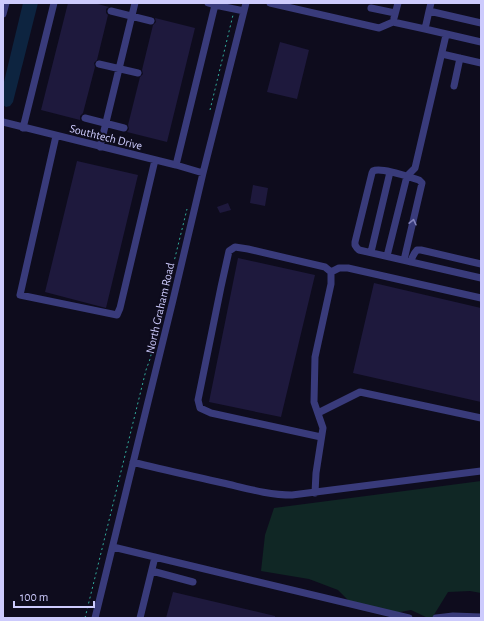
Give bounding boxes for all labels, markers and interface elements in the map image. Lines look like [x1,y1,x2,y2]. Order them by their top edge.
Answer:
street label: Southtech Drive [68,122,144,152]
one-way arrow [409,219,417,226]
street label: North Graham Road [144,261,176,355]
scale bar [14,583,94,609]
text: 100 m [20,591,48,603]

